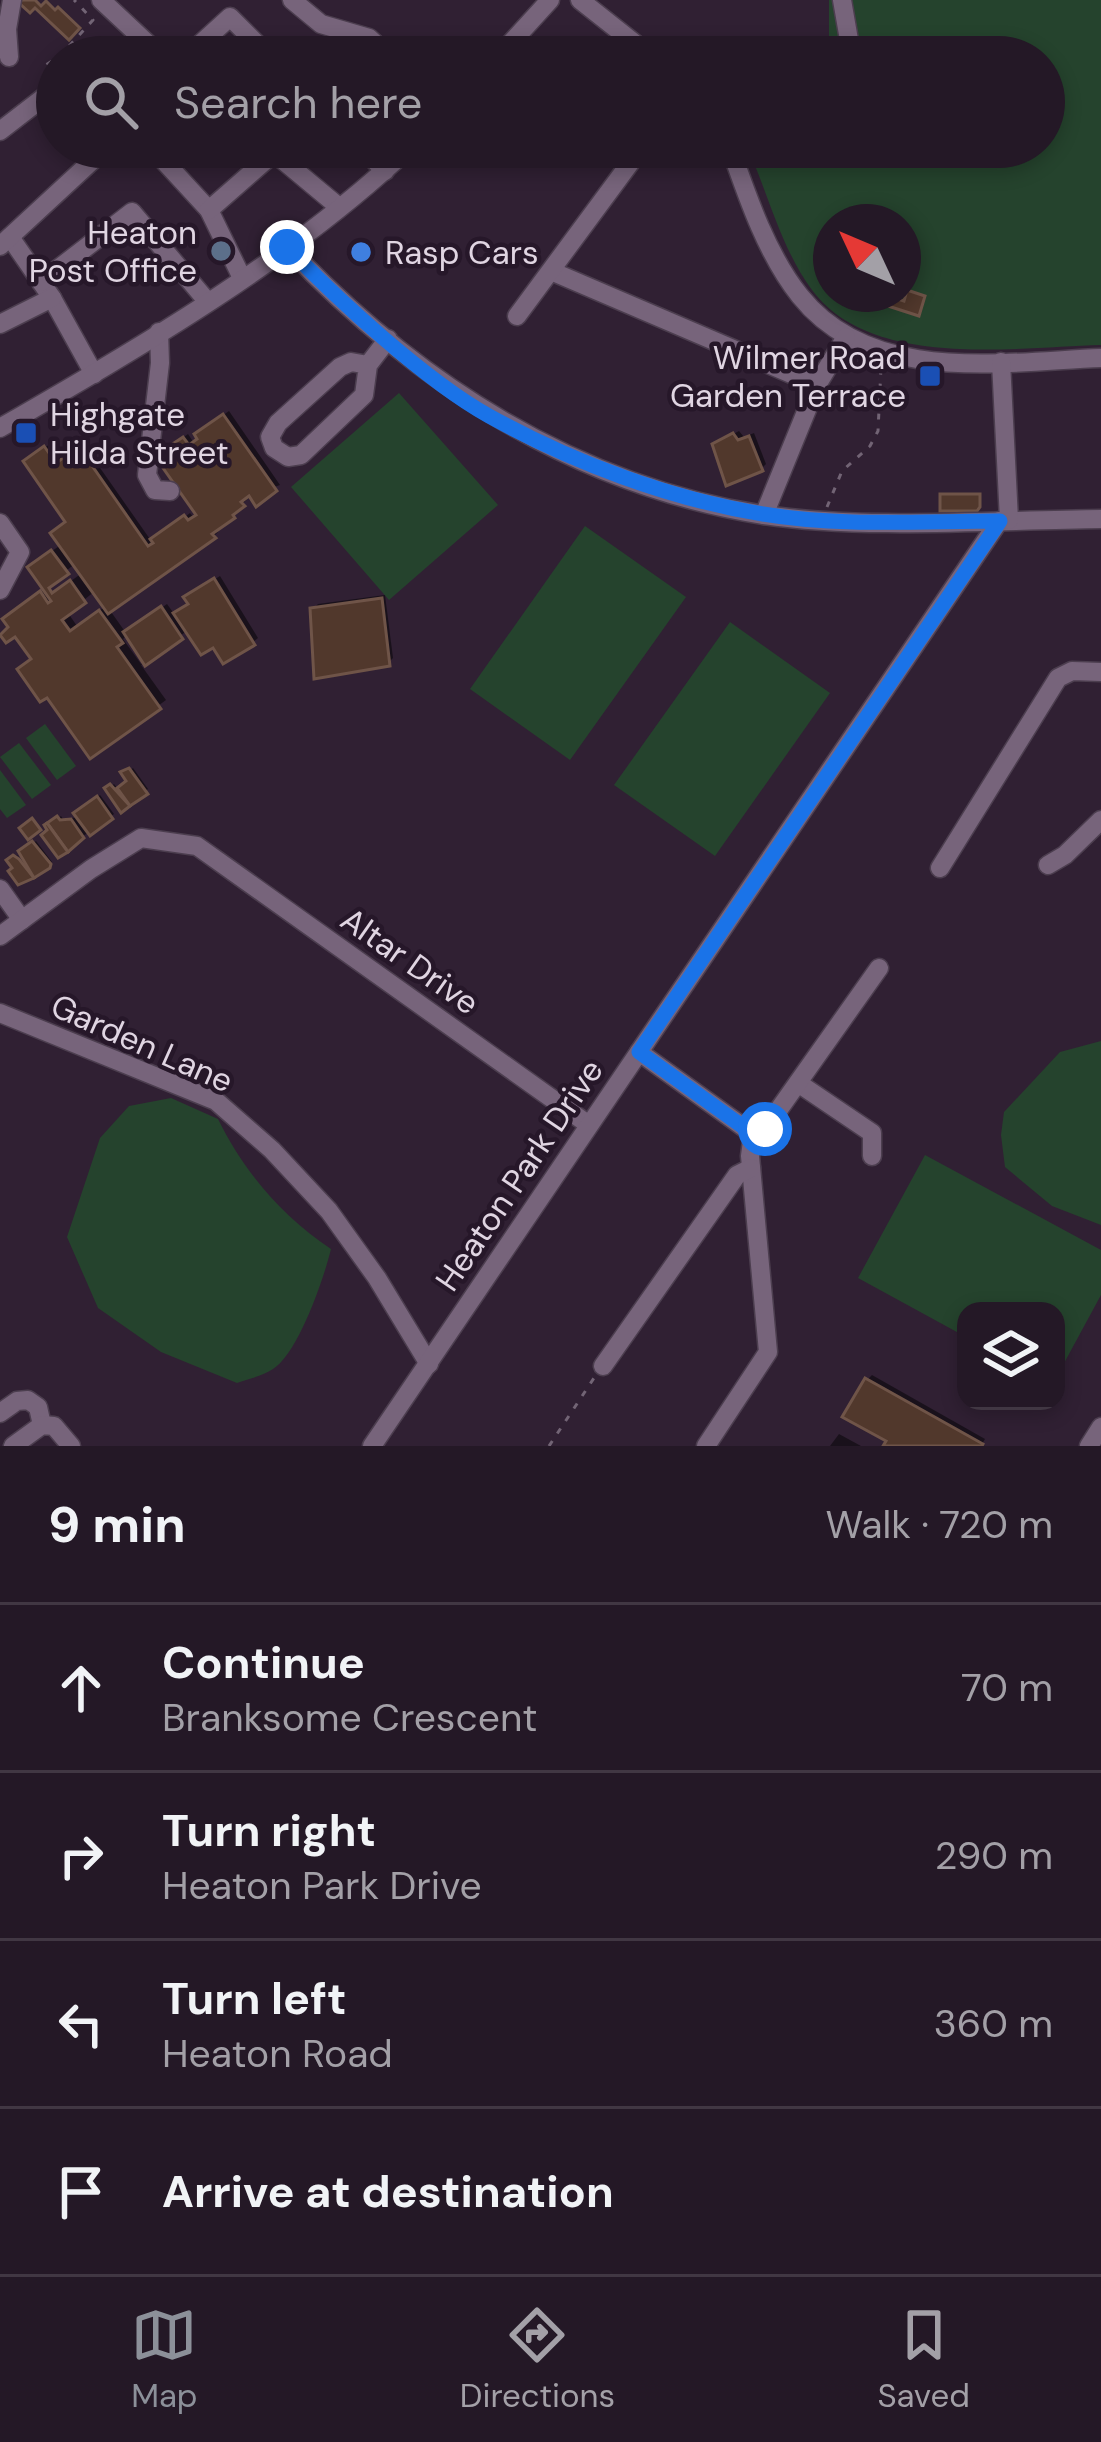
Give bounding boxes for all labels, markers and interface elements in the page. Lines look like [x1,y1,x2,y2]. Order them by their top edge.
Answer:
search box [36,36,1065,168]
icon: search [78,69,144,135]
text: Search here [174,73,422,132]
north arrow [813,204,921,312]
place label: Heaton Post Office [29,211,197,292]
route end [260,220,314,274]
place label: Rasp Cars [385,231,538,274]
marker: Heaton Post Office [208,238,234,264]
marker: Rasp Cars [348,239,374,265]
place label: Wilmer Road Garden Terrace [670,336,906,417]
marker: Wilmer Road Garden Terrace [917,363,943,389]
place label: Highgate Hilda Street [50,393,229,474]
marker: Highgate Hilda Street [13,420,39,446]
street label: Altar Drive [332,898,488,1024]
street label: Garden Lane [44,984,240,1102]
street label: Heaton Park Drive [426,1051,612,1299]
route start [738,1102,792,1156]
map controls [957,1302,1065,1410]
button: layers [957,1302,1065,1410]
text: 9 min [48,1491,186,1558]
text: Walk · 720 m [825,1499,1053,1550]
text: Continue [162,1633,365,1692]
icon: ahead [48,1655,114,1721]
text: 70 m [961,1662,1053,1713]
text: Branksome Crescent [162,1692,538,1743]
text: Turn right [162,1801,376,1860]
icon: right [48,1823,114,1889]
text: 290 m [935,1830,1053,1881]
text: Heaton Park Drive [162,1860,482,1911]
text: Turn left [162,1969,346,2028]
icon: left [48,1991,114,2057]
text: 360 m [934,1998,1053,2049]
text: Heaton Road [162,2028,393,2079]
icon: arrive [48,2159,114,2225]
text: Arrive at destination [162,2162,614,2221]
tab: Map [131,2302,198,2417]
tab: Directions [460,2302,615,2417]
tab: Saved [877,2302,970,2417]

